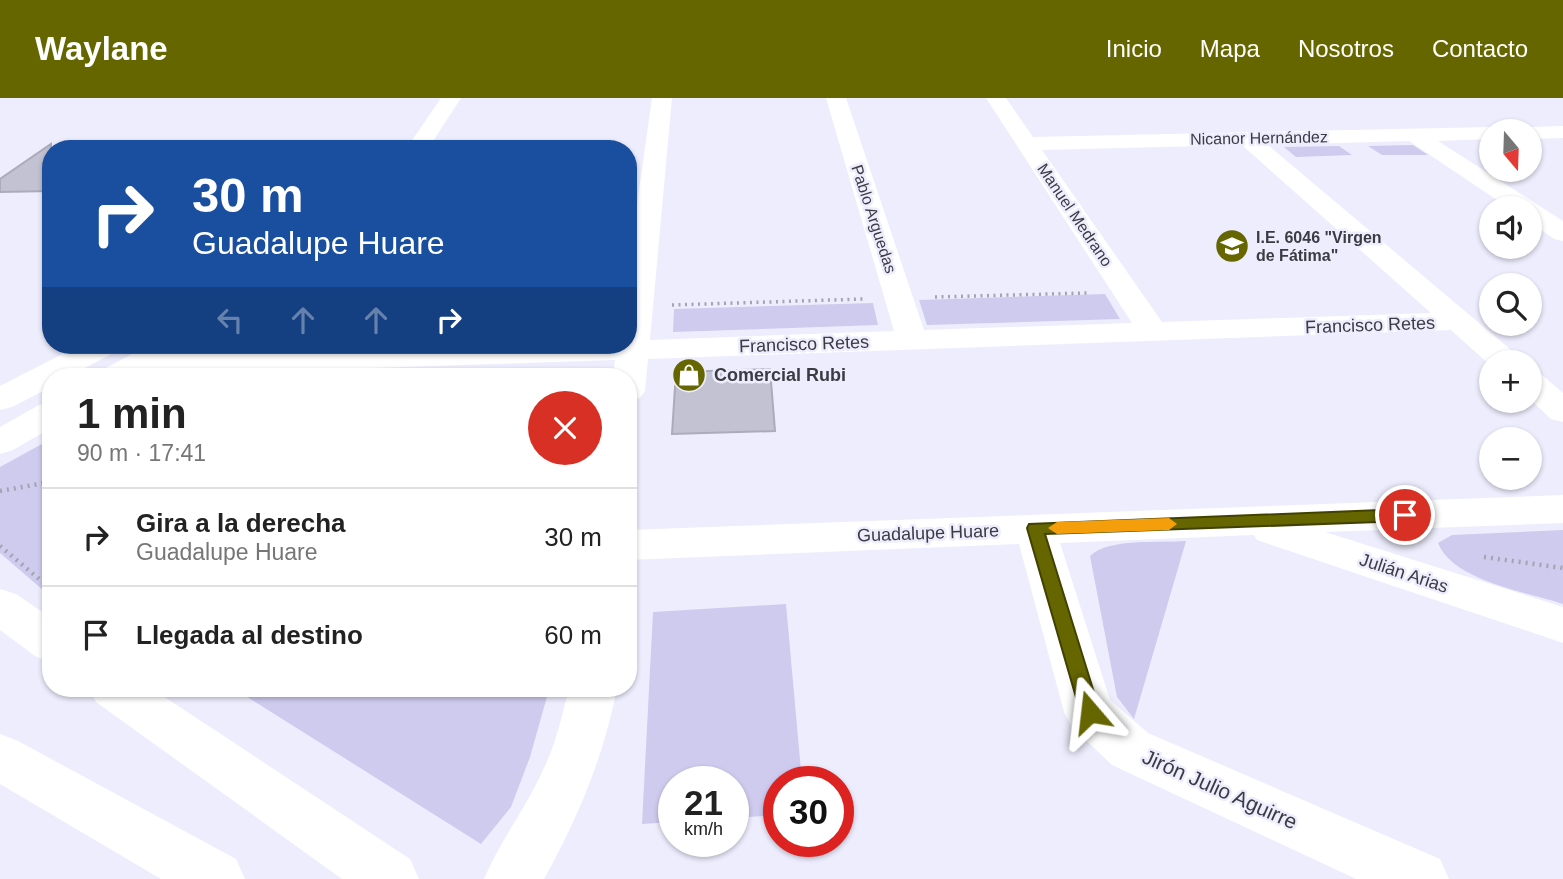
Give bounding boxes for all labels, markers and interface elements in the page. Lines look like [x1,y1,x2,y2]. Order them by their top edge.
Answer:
text: Waylane [35,30,168,67]
text: Inicio [1106,35,1162,62]
text: Mapa [1200,35,1260,62]
text: Nosotros [1298,35,1394,62]
text: Contacto [1432,35,1528,62]
north arrow [1479,119,1542,182]
map controls [1479,119,1542,490]
street label: Nicanor Hernández [1190,128,1328,148]
street label: Manuel Medrano [1034,160,1116,270]
street label: Pablo Arguedas [848,163,900,275]
icon: right [77,168,168,259]
text: 30 m [192,168,304,222]
button: sound [1479,196,1542,259]
text: Guadalupe Huare [192,225,445,261]
school or university icon: I.E. 6046 "Virgen de Fátima" [1213,227,1251,265]
place label: I.E. 6046 "Virgen de Fátima" [1256,229,1382,264]
button: search [1479,273,1542,336]
icon: left [211,301,249,339]
icon: ahead [284,301,322,339]
icon: ahead [357,301,395,339]
icon: right [430,301,468,339]
street label: Francisco Retes [1305,313,1435,337]
street label: Francisco Retes [739,332,869,356]
button: + [1479,350,1542,413]
shop icon: Comercial Rubi [670,356,708,394]
place label: Comercial Rubi [714,365,846,385]
text: 1 min [77,390,187,437]
button: close [528,391,602,465]
button: − [1479,427,1542,490]
text: 90 m · 17:41 [77,440,206,466]
pin [1375,485,1435,545]
icon: arrive [1386,496,1424,534]
text: Gira a la derecha [136,508,346,538]
icon: right [77,518,115,556]
street label: Guadalupe Huare [857,521,999,545]
text: 30 m [544,522,602,552]
text: Guadalupe Huare [136,539,318,565]
street label: Julián Arias [1357,549,1451,597]
icon: arrive [77,616,115,654]
text: Llegada al destino [136,620,363,650]
text: 60 m [544,620,602,650]
position arrow [1053,675,1127,749]
street label: Jirón Julio Aguirre [1139,745,1301,833]
speed limit sign: 30 [763,766,854,857]
text: 21 [684,783,723,822]
text: km/h [684,819,723,839]

